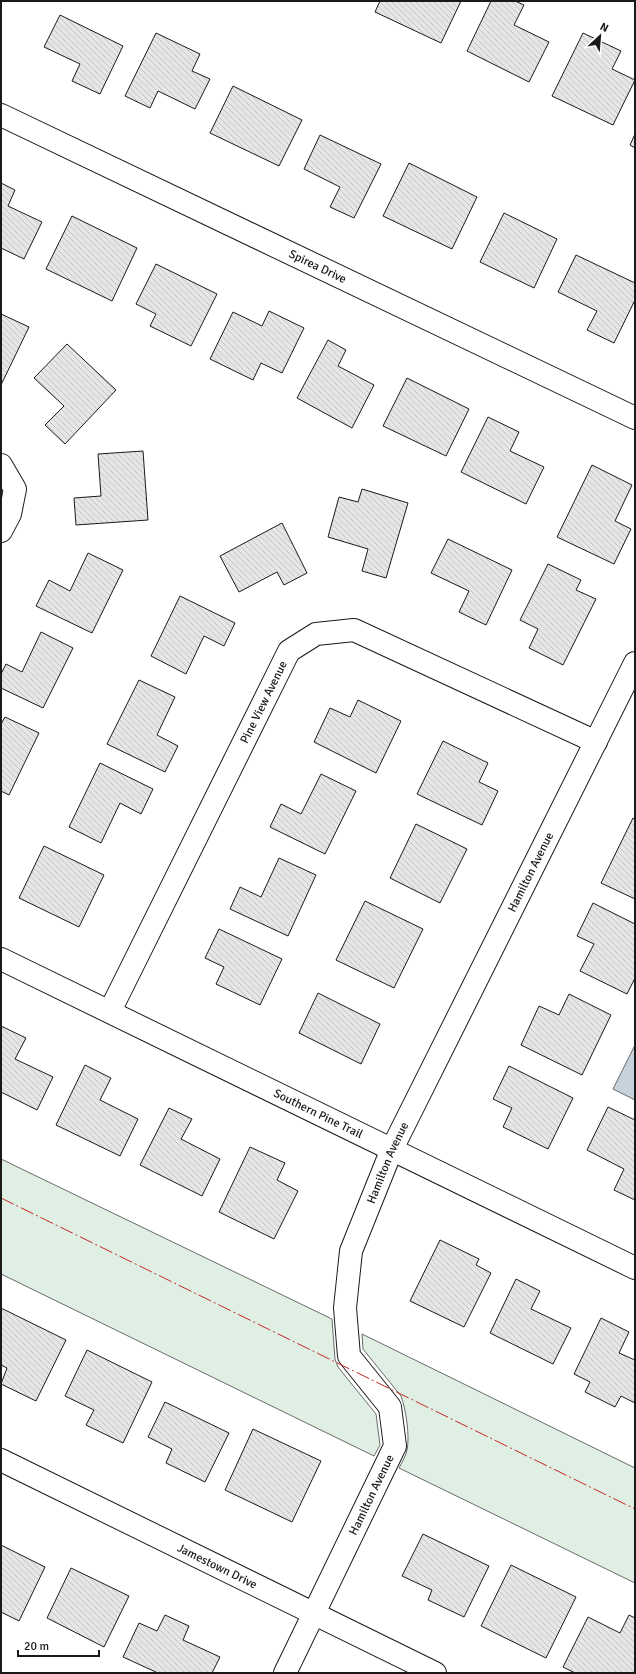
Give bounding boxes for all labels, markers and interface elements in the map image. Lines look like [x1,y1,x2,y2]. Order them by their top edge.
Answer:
north arrow [580,16,620,56]
text: N [598,20,610,35]
street label: Spirea Drive [286,246,349,287]
street label: Pine View Avenue [237,658,290,746]
street label: Hamilton Avenue [504,830,557,915]
street label: Southern Pine Trail [271,1086,366,1142]
street label: Hamilton Avenue [363,1119,412,1206]
street label: Hamilton Avenue [346,1452,397,1537]
street label: Jamestown Drive [175,1540,260,1592]
scale bar [18,1632,99,1658]
text: 20 m [24,1639,49,1654]

